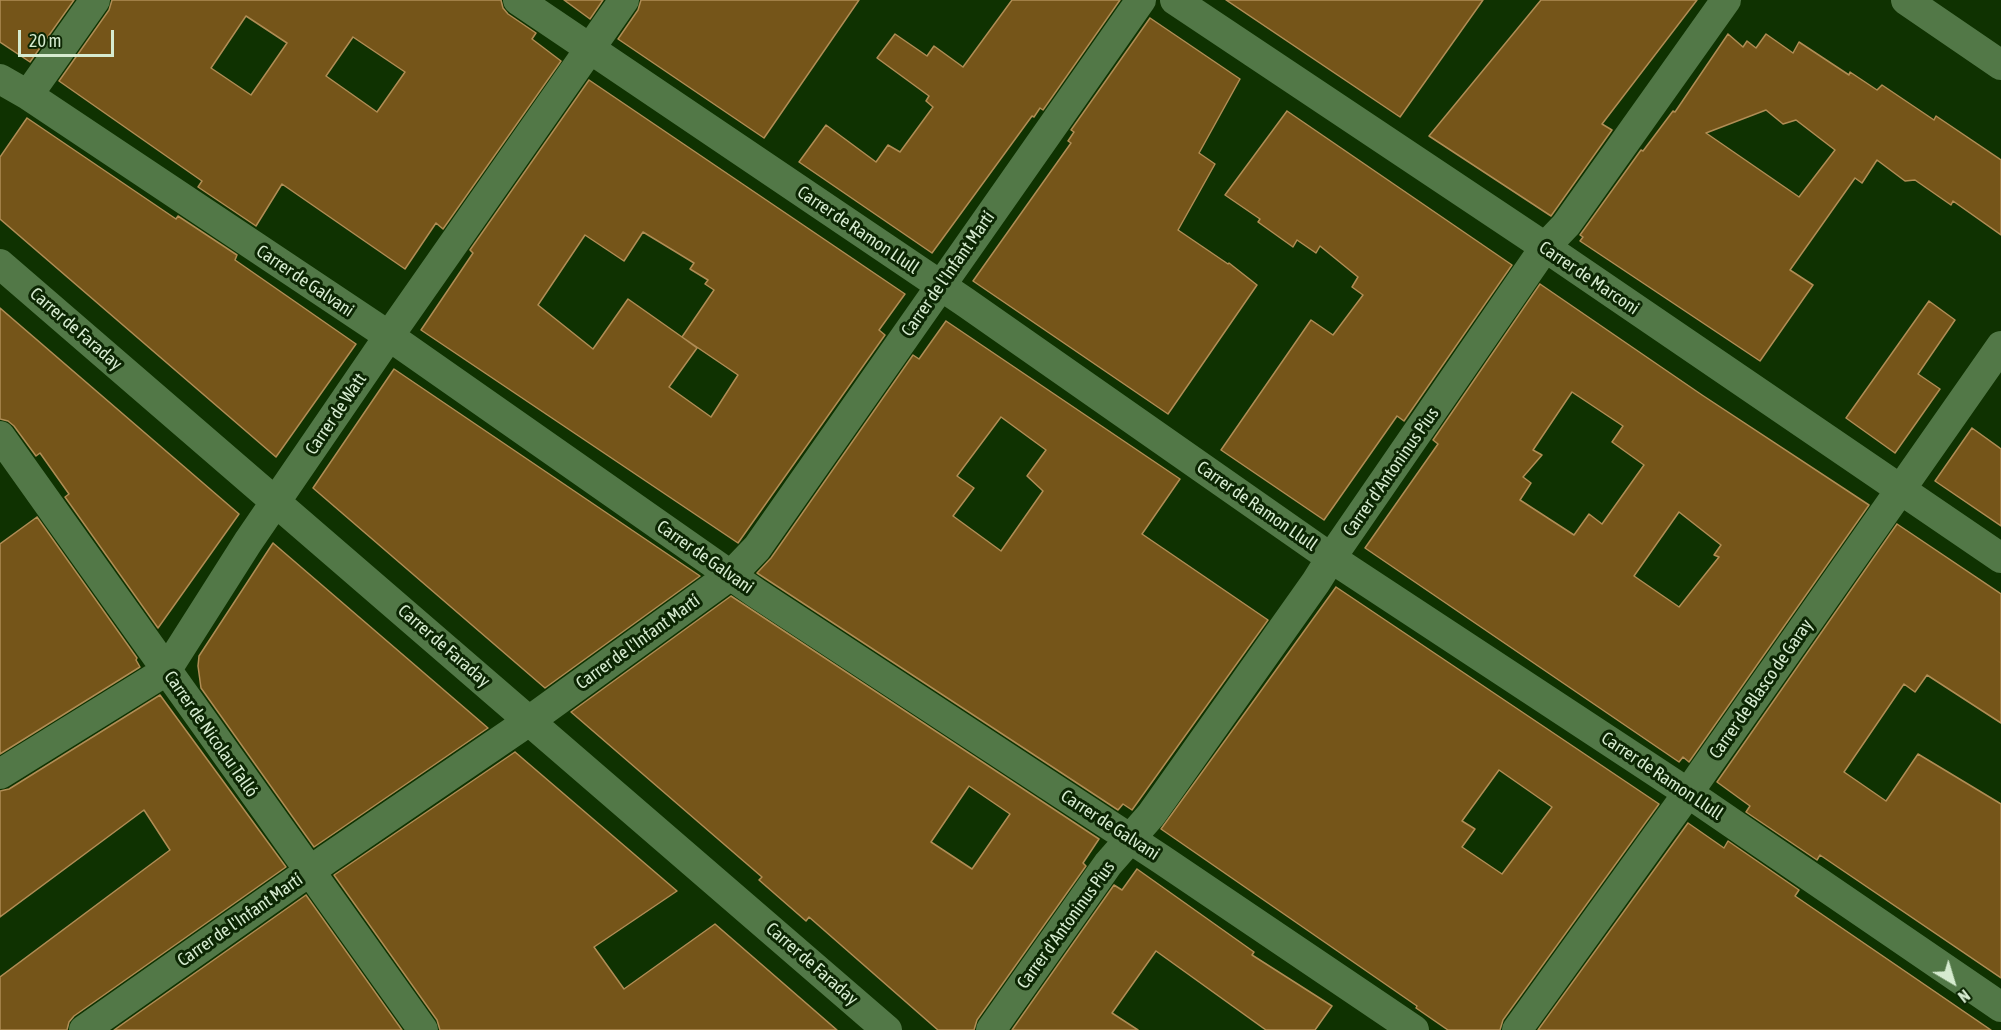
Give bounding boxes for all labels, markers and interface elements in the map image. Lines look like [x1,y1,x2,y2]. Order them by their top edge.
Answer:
scale bar [21,18,117,56]
text: 20 m [29,30,61,51]
street label: Carrer de Ramon Llull [793,181,923,279]
street label: Carrer de l'Infant Martí [897,207,999,341]
street label: Carrer de Marconi [1535,237,1643,319]
street label: Carrer de Galvani [252,240,358,322]
street label: Carrer de Faraday [25,283,127,375]
street label: Carrer de Watt [301,369,371,459]
street label: Carrer d'Antoninus Pius [1338,403,1444,541]
street label: Carrer de Ramon Llull [1193,456,1321,556]
street label: Carrer de Galvani [652,516,758,598]
street label: Carrer de l'Infant Martí [572,590,704,694]
street label: Carrer de Faraday [393,600,495,692]
street label: Carrer de Blasco de Garay [1705,615,1817,763]
street label: Carrer de Nicolau Talló [159,667,263,801]
street label: Carrer de Ramon Llull [1597,727,1727,825]
street label: Carrer de Galvani [1057,785,1163,865]
street label: Carrer d'Antoninus Pius [1013,857,1119,993]
street label: Carrer de l'Infant Martí [173,869,307,971]
street label: Carrer de Faraday [761,918,863,1010]
north arrow [1923,952,1983,1012]
text: N [1955,986,1973,1006]

